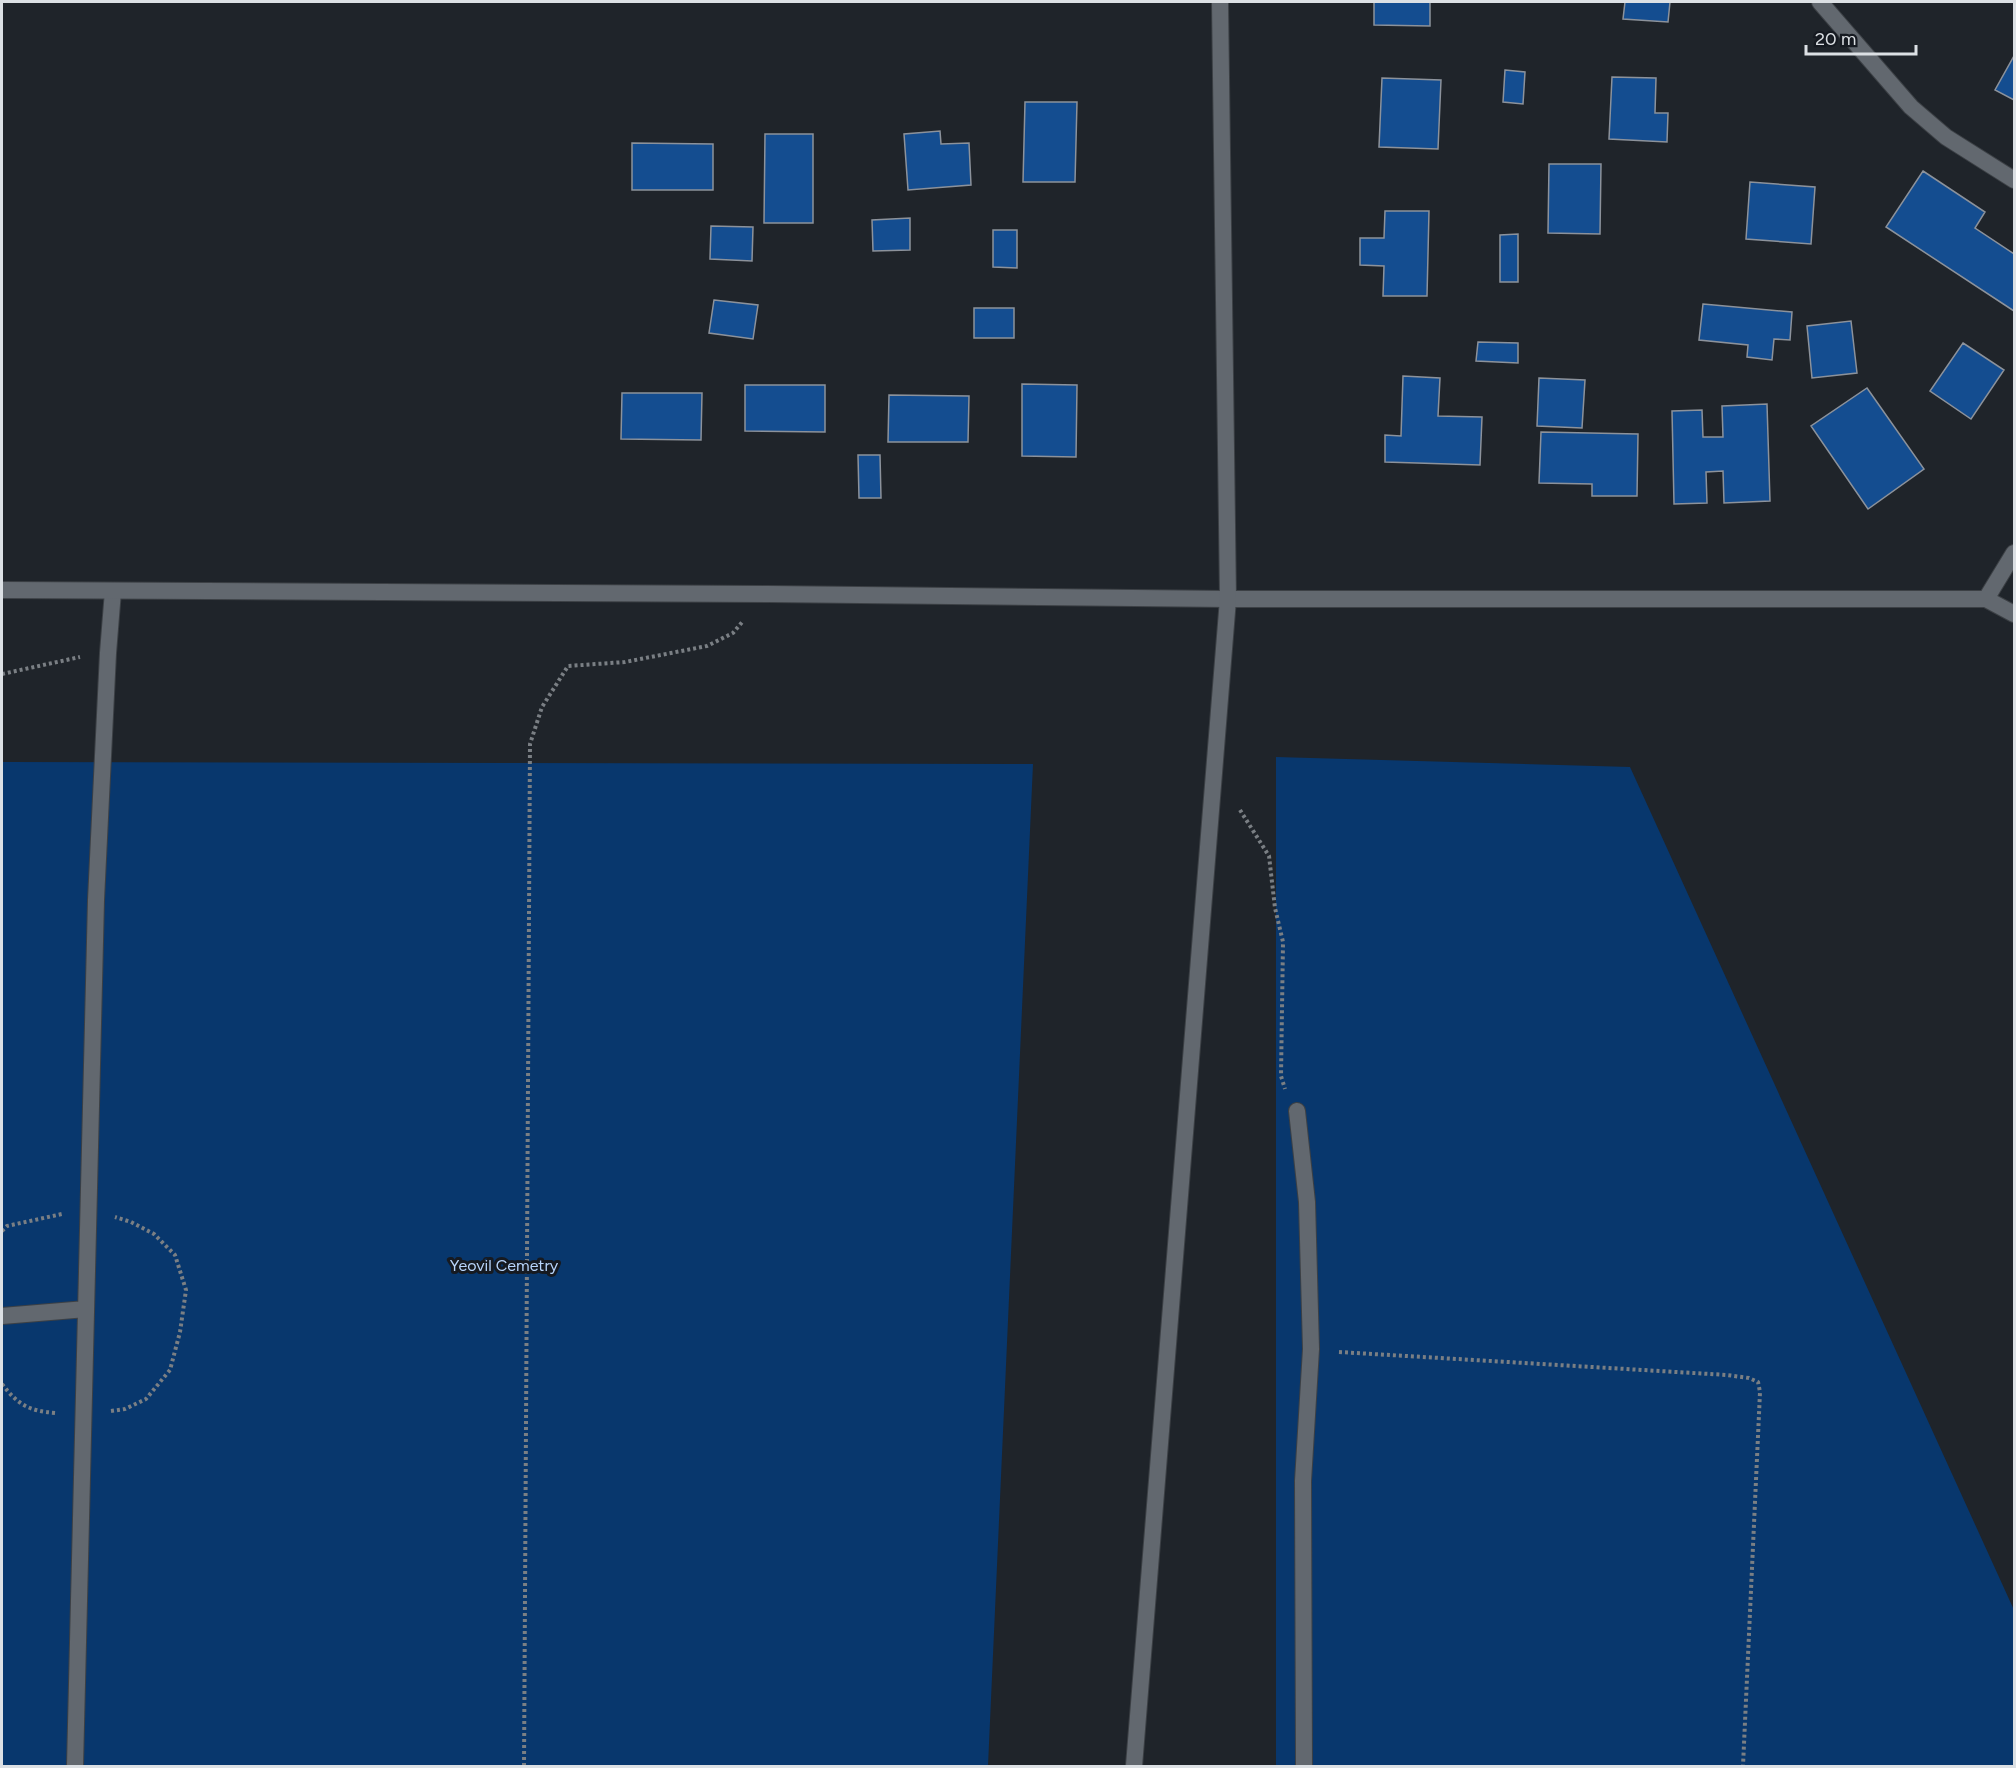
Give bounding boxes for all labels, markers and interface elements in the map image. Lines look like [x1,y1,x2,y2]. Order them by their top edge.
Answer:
scale bar [1806,18,1916,56]
text: 20 m [1815,28,1856,50]
park label: Yeovil Cemetry [450,1256,559,1275]

